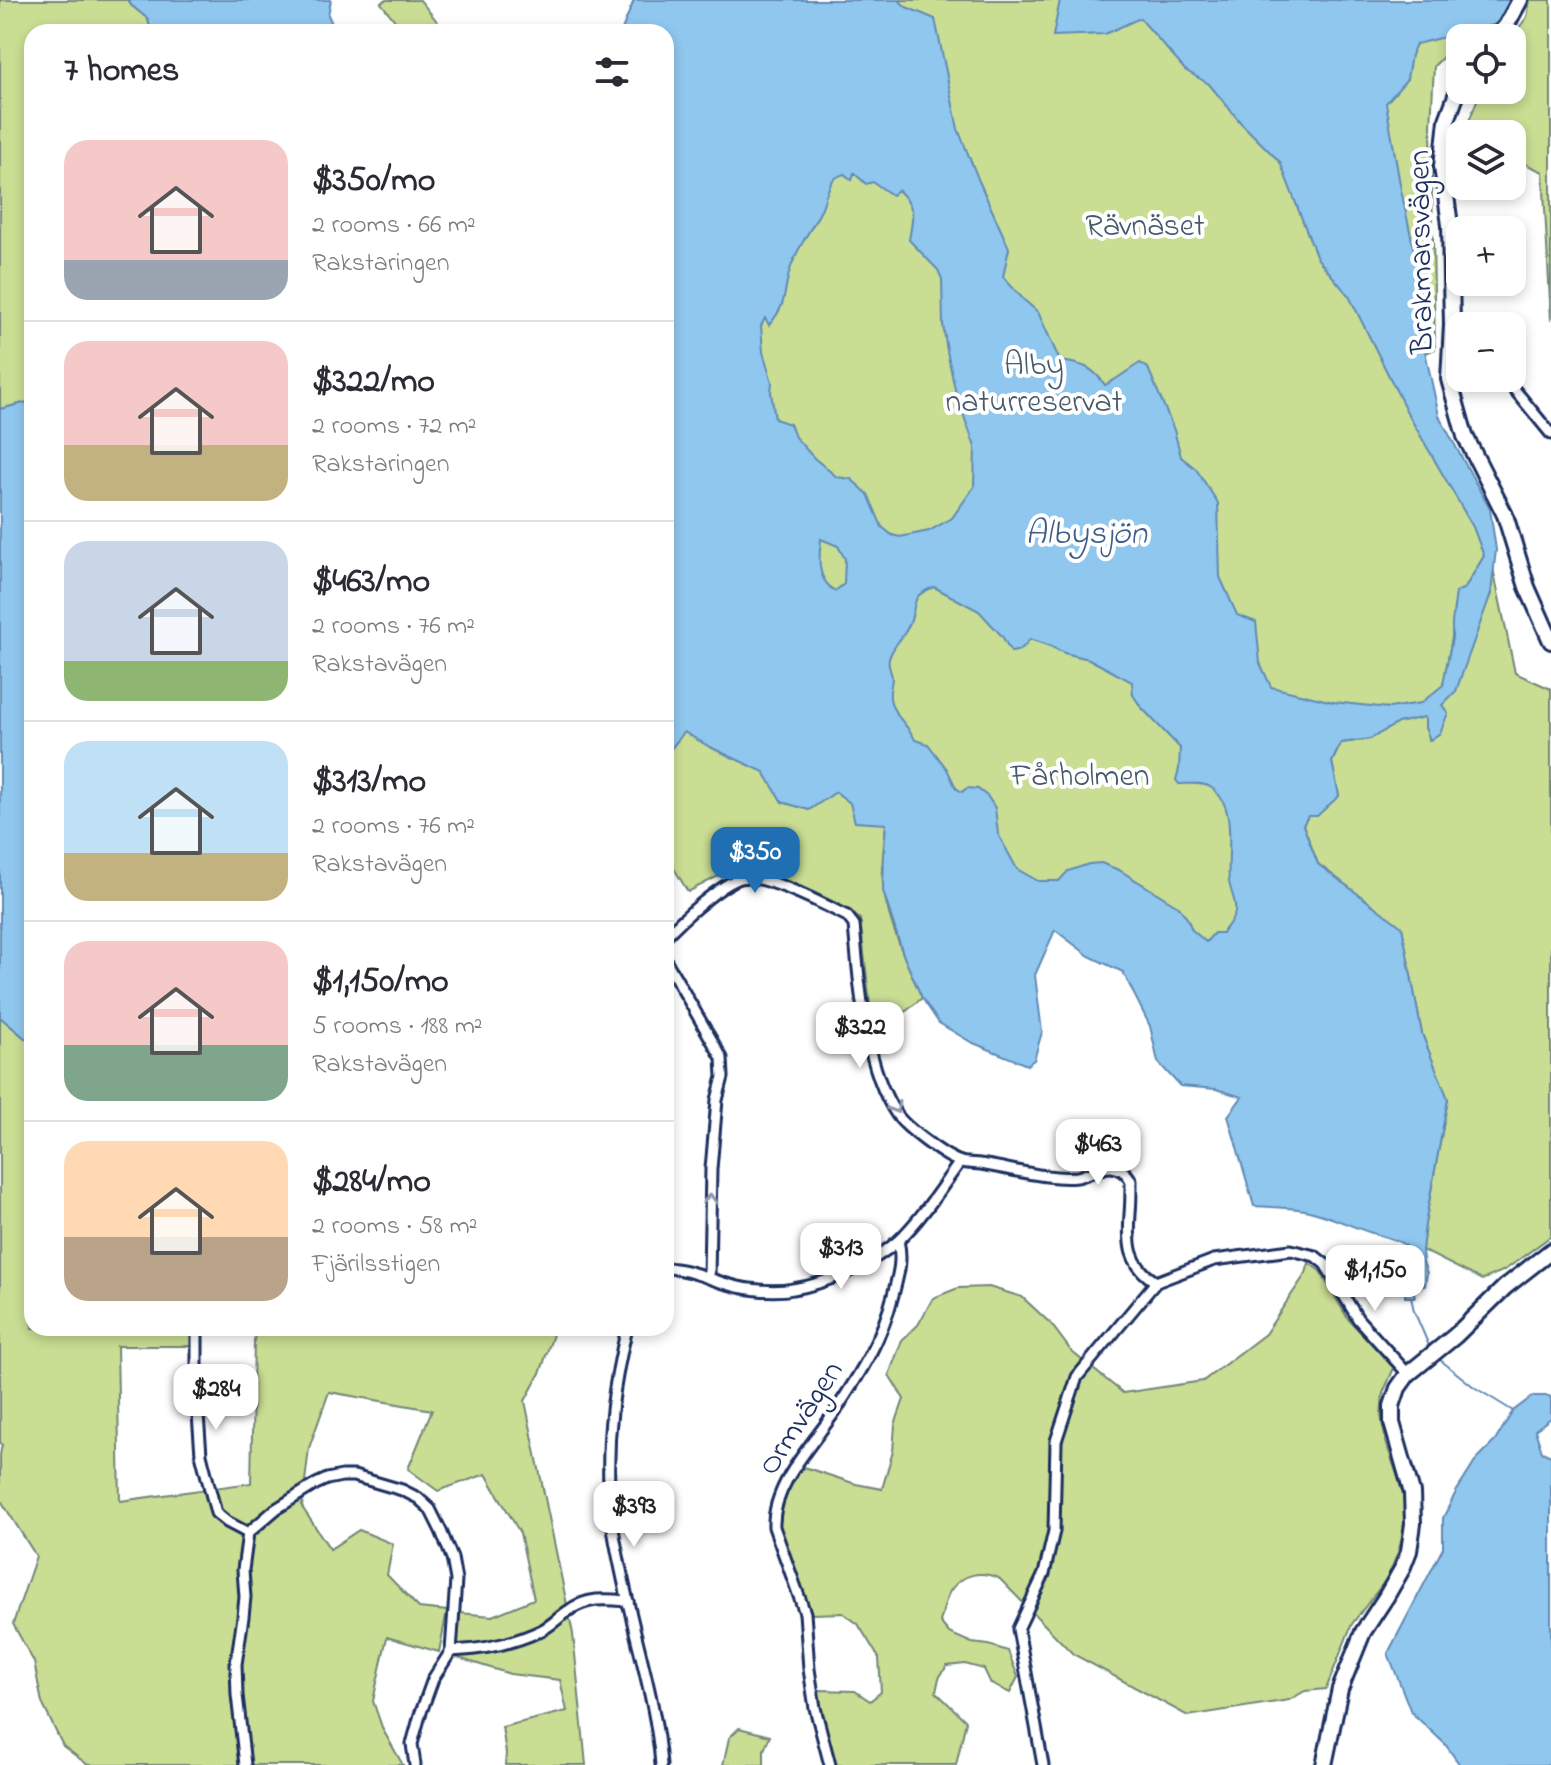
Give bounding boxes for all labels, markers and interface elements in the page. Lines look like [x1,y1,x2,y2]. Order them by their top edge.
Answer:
map controls [1446,24,1526,392]
button: locate [1446,24,1526,104]
text: 7 homes [64,47,179,97]
icon: filters [590,50,634,94]
button: layers [1446,120,1526,200]
street label: Brakmarsvägen [1397,149,1448,355]
text: $350/mo [312,157,435,207]
icon: home [128,172,224,268]
park label: Rävnäset [1085,204,1205,251]
text: 2 rooms · 66 m² [312,207,476,245]
button: + [1446,216,1526,296]
text: Rakstaringen [312,245,450,283]
button: − [1446,312,1526,392]
park label: Alby naturreservat [945,343,1123,427]
text: $322/mo [312,358,435,408]
icon: home [128,373,224,469]
text: 2 rooms · 72 m² [312,408,477,446]
text: Rakstaringen [312,446,450,484]
water label: Albysjön [1025,510,1148,560]
text: $463/mo [312,558,430,608]
icon: home [128,573,224,669]
text: 2 rooms · 76 m² [312,608,475,646]
text: Rakstavägen [312,646,447,684]
park label: Fårholmen [1009,754,1150,801]
text: $313/mo [312,758,426,808]
icon: home [128,773,224,869]
text: 2 rooms · 76 m² [312,808,475,846]
pin: $350 [708,827,802,895]
text: $350 [729,834,781,872]
text: Rakstavägen [312,846,447,884]
text: $1,150/mo [312,958,449,1008]
icon: home [128,973,224,1069]
pin: $322 [813,1002,907,1070]
text: 5 rooms · 188 m² [312,1008,483,1046]
text: $322 [834,1009,886,1047]
text: Rakstavägen [312,1046,447,1084]
one-way arrow [885,1099,901,1114]
pin: $463 [1051,1119,1145,1187]
text: $463 [1074,1126,1122,1164]
text: $284/mo [312,1158,431,1208]
icon: home [128,1173,224,1269]
one-way arrow [701,1192,719,1205]
text: 2 rooms · 58 m² [312,1208,478,1246]
pin: $313 [794,1223,888,1291]
text: $313 [818,1230,864,1268]
pin: $1,150 [1310,1245,1440,1313]
text: Fjärilsstigen [312,1246,440,1284]
text: $1,150 [1344,1252,1406,1290]
street label: Ormvägen [747,1352,857,1486]
pin: $284 [169,1364,263,1432]
text: $284 [191,1371,241,1409]
pin: $393 [587,1481,681,1549]
text: $393 [611,1488,657,1526]

